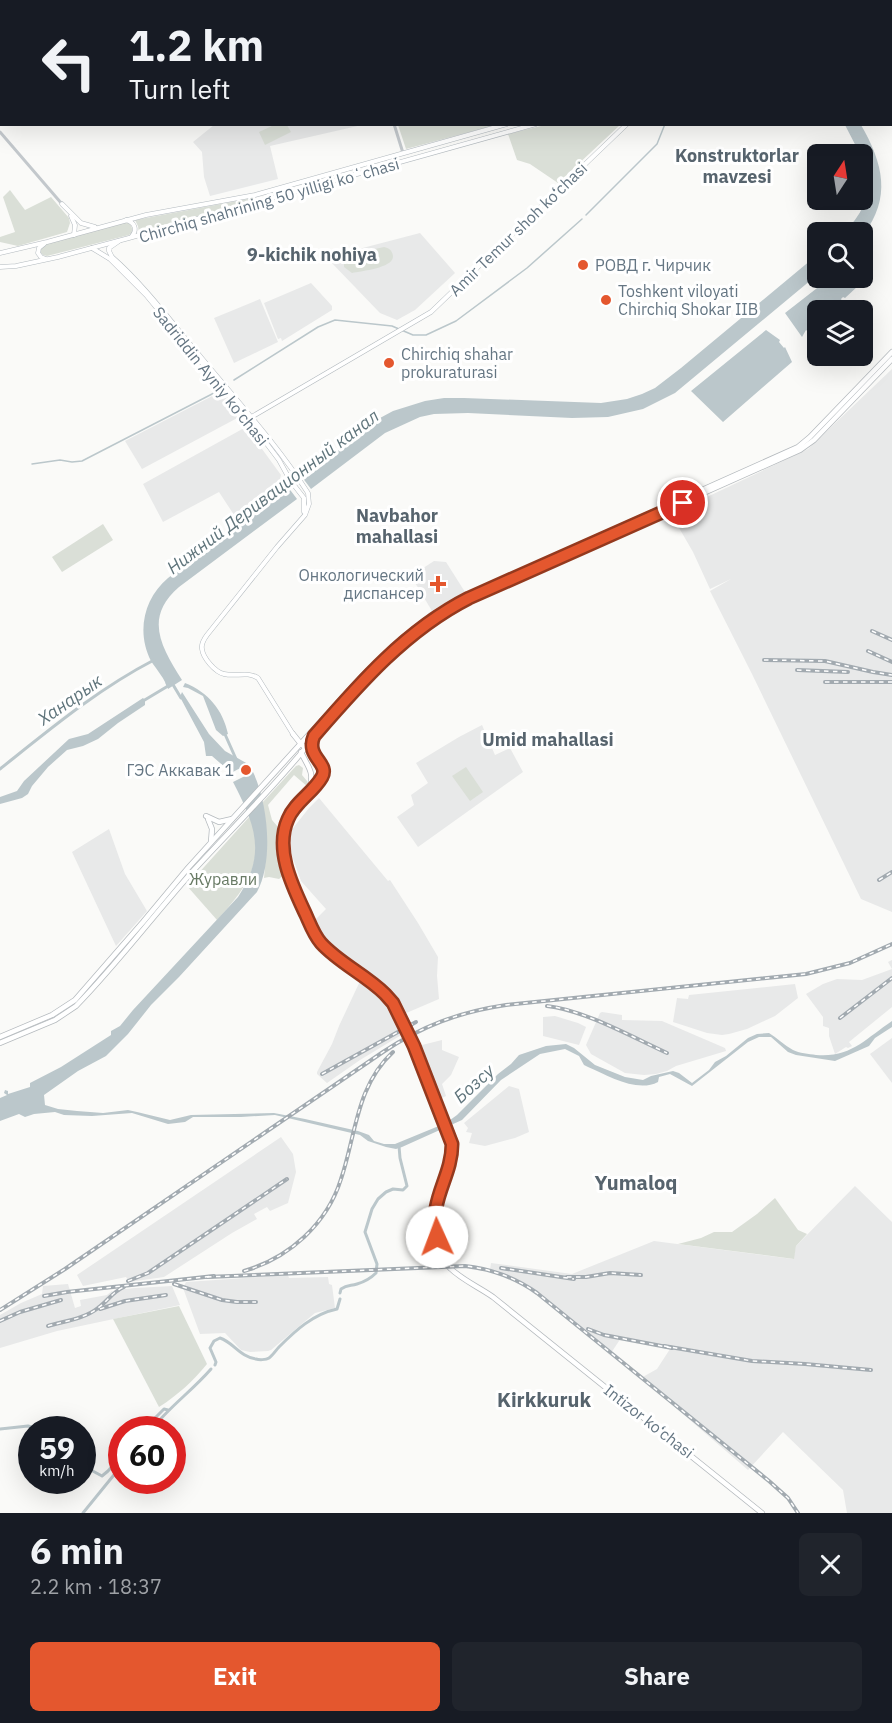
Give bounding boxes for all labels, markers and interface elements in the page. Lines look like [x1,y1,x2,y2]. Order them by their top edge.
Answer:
text: 1.2 km [129,18,264,73]
icon: left [30,24,108,102]
text: Turn left [129,71,230,106]
district label: Konstruktorlar mavzesi [675,144,799,188]
north arrow [807,144,873,210]
map controls [807,144,873,366]
street label: Chirchiq shahrining 50 yilligi koʻchasi [137,153,401,247]
street label: Amir Temur shoh ko‘chasi [445,158,591,300]
button: search [807,222,873,288]
district label: 9-kichik nohiya [247,243,377,266]
place label: РОВД г. Чирчик [595,255,711,275]
marker: РОВД г. Чирчик [576,258,590,272]
place label: Toshkent viloyati Chirchiq Shokar IIB [618,281,758,319]
marker: Toshkent viloyati Chirchiq Shokar IIB [599,293,613,307]
button: layers [807,300,873,366]
street label: Sadriddin Ayniy ko‘chasi [149,302,273,450]
place label: Chirchiq shahar prokuraturasi [401,344,513,382]
marker: Chirchiq shahar prokuraturasi [382,356,396,370]
water label: Нижний Деривационный канал [162,404,384,579]
pin [657,477,708,528]
icon: arrive [666,486,699,519]
district label: Navbahor mahallasi [356,504,438,548]
place label: Онкологический диспансер [298,565,424,603]
marker: Онкологический диспансер [429,575,447,593]
water label: Ханарык [32,669,107,731]
district label: Umid mahallasi [482,728,614,751]
place label: ГЭС Аккавак 1 [127,760,234,780]
marker: ГЭС Аккавак 1 [239,763,253,777]
park label: Журавли [189,869,257,889]
water label: Бозсу [449,1059,500,1108]
district label: Yumaloq [595,1169,677,1196]
position arrow [405,1205,469,1269]
street label: Intizor ko‘chasi [600,1380,698,1462]
district label: Kirkkuruk [497,1386,591,1413]
speed limit sign: 60 [108,1416,186,1494]
text: 59 [39,1428,75,1467]
text: km/h [39,1461,75,1480]
text: 6 min [30,1527,124,1574]
button: close [799,1533,862,1596]
text: 2.2 km · 18:37 [30,1573,162,1600]
button: Exit [30,1642,440,1711]
button: Share [452,1642,862,1711]

